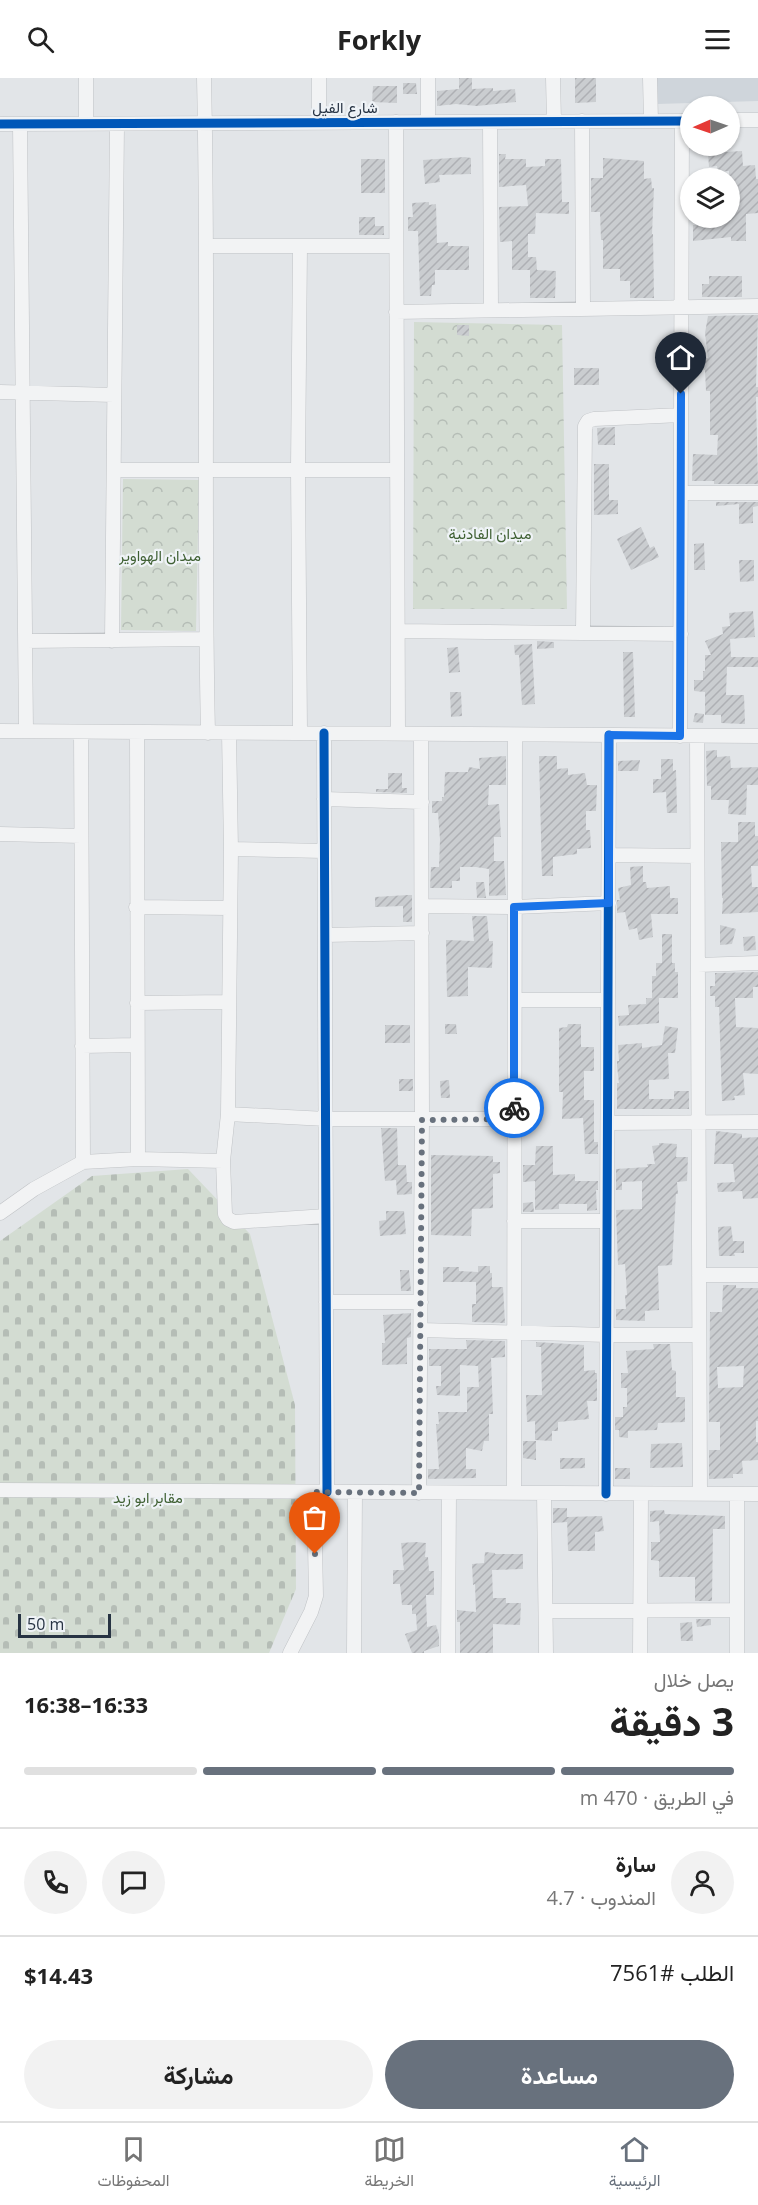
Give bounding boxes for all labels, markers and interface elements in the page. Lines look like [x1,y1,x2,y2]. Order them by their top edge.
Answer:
text: Forkly [337,21,421,58]
icon: search [24,23,57,56]
icon: menu [701,23,734,56]
north arrow [680,96,740,156]
map controls [680,96,740,228]
street label: شارع الفيل [312,97,378,119]
button: layers [680,168,740,228]
pin [655,332,706,394]
icon: home [664,341,697,374]
park label: ميدان الفادنية [449,523,531,543]
park label: ميدان الهواوير [118,545,201,565]
courier [484,1078,544,1138]
icon: bike [498,1092,531,1125]
park label: مقابر ابو زيد [113,1487,183,1507]
pin [289,1492,340,1554]
icon: bag [298,1501,331,1534]
scale bar [18,1611,111,1638]
text: 50 m [27,1613,64,1635]
text: يصل خلال [654,1666,734,1693]
text: 16:33–16:38 [24,1689,148,1719]
text: 3 دقيقة [610,1694,734,1747]
text: في الطريق · 470 m [580,1784,734,1811]
text: سارة [615,1848,656,1878]
button: phone [24,1851,87,1914]
button: chat [102,1851,165,1914]
button: person [671,1851,734,1914]
text: المندوب · 4.7 [547,1884,656,1911]
text: الطلب #7561 [610,1957,734,1987]
text: $14.43 [24,1960,93,1990]
button: مشاركة [24,2040,373,2109]
button: مساعدة [385,2040,734,2109]
tab: المحفوظات [97,2133,170,2195]
tab: الخريطة [364,2133,414,2195]
tab: الرئيسية [609,2133,661,2195]

